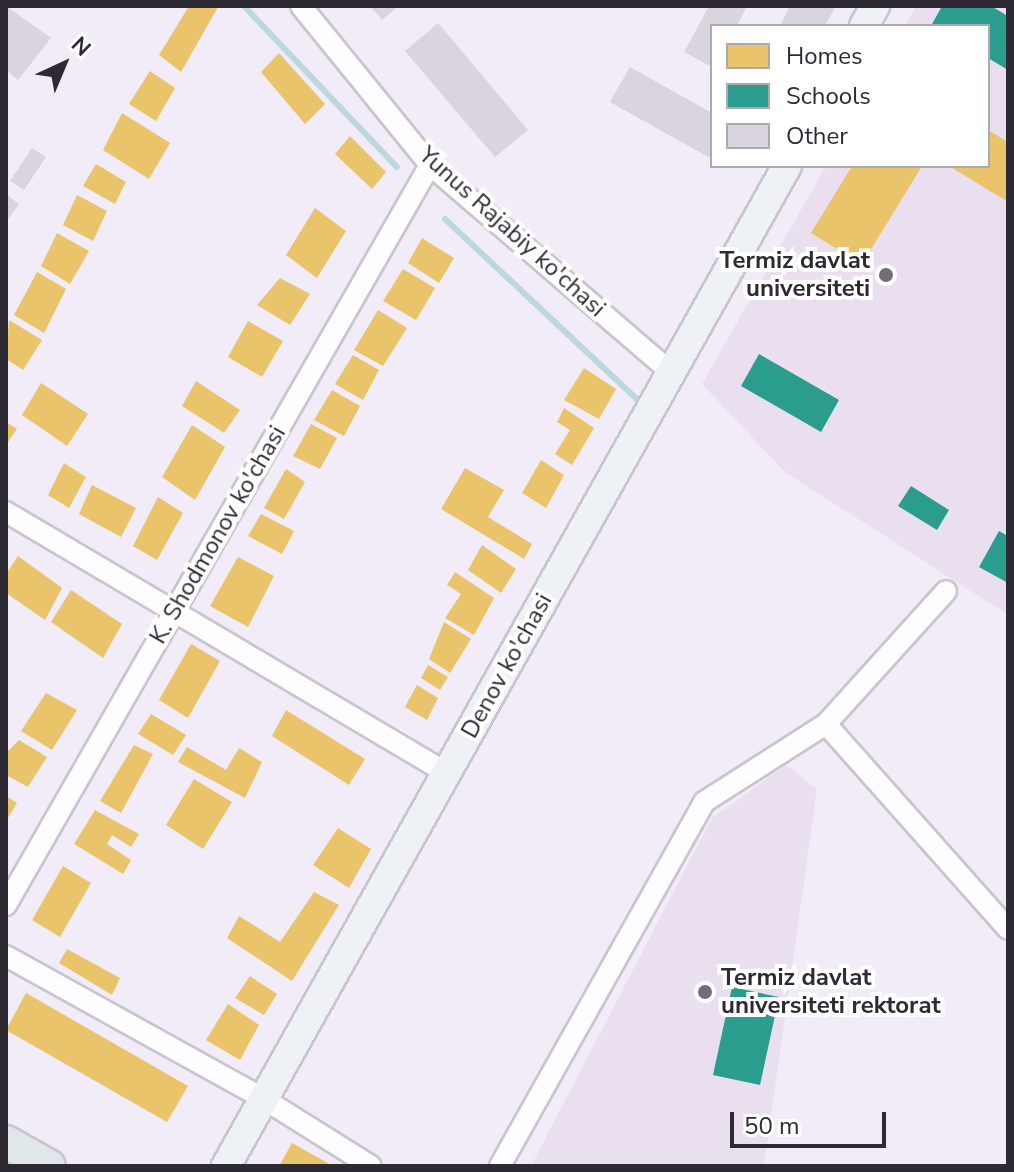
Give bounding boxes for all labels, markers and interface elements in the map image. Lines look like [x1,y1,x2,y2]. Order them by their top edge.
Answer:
north arrow [24,24,104,104]
legend [710,24,990,168]
text: N [64,30,97,63]
text: Homes [786,40,862,72]
text: Schools [786,80,871,112]
text: Other [786,120,848,152]
street label: Yunus Rajabiy ko'chasi [413,141,611,323]
place label: Termiz davlat universiteti [719,247,870,303]
marker: Termiz davlat universiteti [877,266,895,284]
street label: K. Shodmonov ko'chasi [144,421,292,649]
street label: Denov ko'chasi [455,589,559,743]
place label: Termiz davlat universiteti rektorat [721,964,941,1020]
marker: Termiz davlat universiteti rektorat [696,983,714,1001]
scale bar [734,1096,890,1146]
text: 50 m [744,1110,800,1142]

